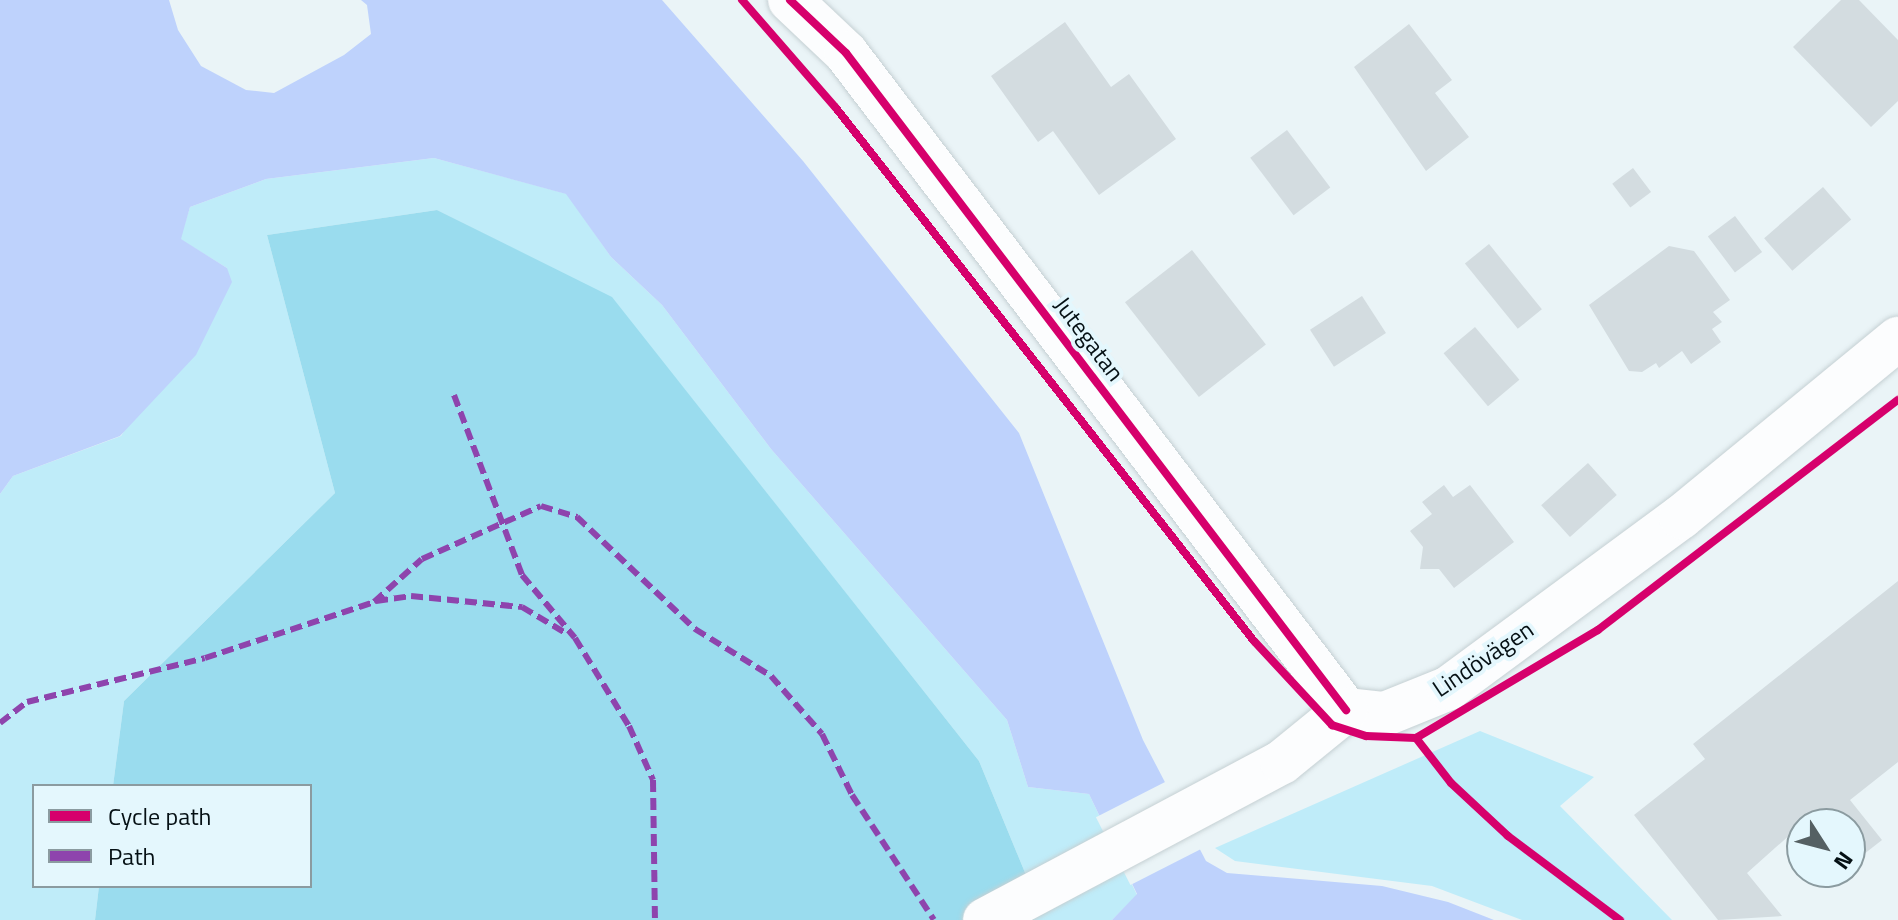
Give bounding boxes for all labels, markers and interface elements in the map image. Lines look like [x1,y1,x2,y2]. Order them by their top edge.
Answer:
street label: Jutegatan [1048,291,1130,387]
street label: Lindövägen [1427,615,1539,703]
legend [32,784,312,888]
text: Cycle path [108,798,211,834]
north arrow [1786,808,1866,888]
text: Path [108,838,155,874]
text: N [1826,845,1862,877]

